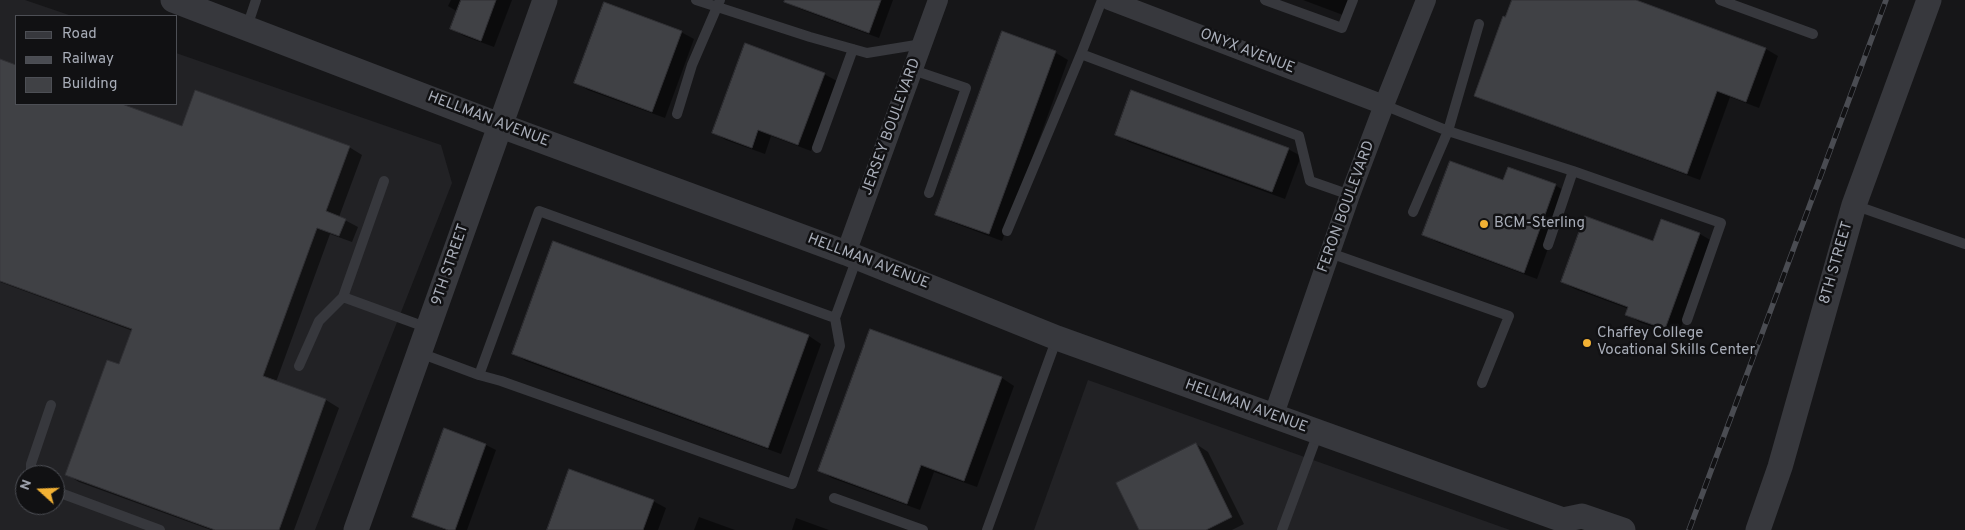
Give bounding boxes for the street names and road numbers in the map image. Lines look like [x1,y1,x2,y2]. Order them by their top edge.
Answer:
street label: ONYX AVENUE [1197,26,1297,78]
street label: JERSEY BOULEVARD [859,56,925,198]
street label: HELLMAN AVENUE [425,88,551,152]
street label: FERON BOULEVARD [1315,139,1379,275]
street label: 8TH STREET [1817,219,1857,307]
street label: 9TH STREET [429,222,473,308]
street label: HELLMAN AVENUE [805,230,931,294]
street label: HELLMAN AVENUE [1182,376,1310,438]

